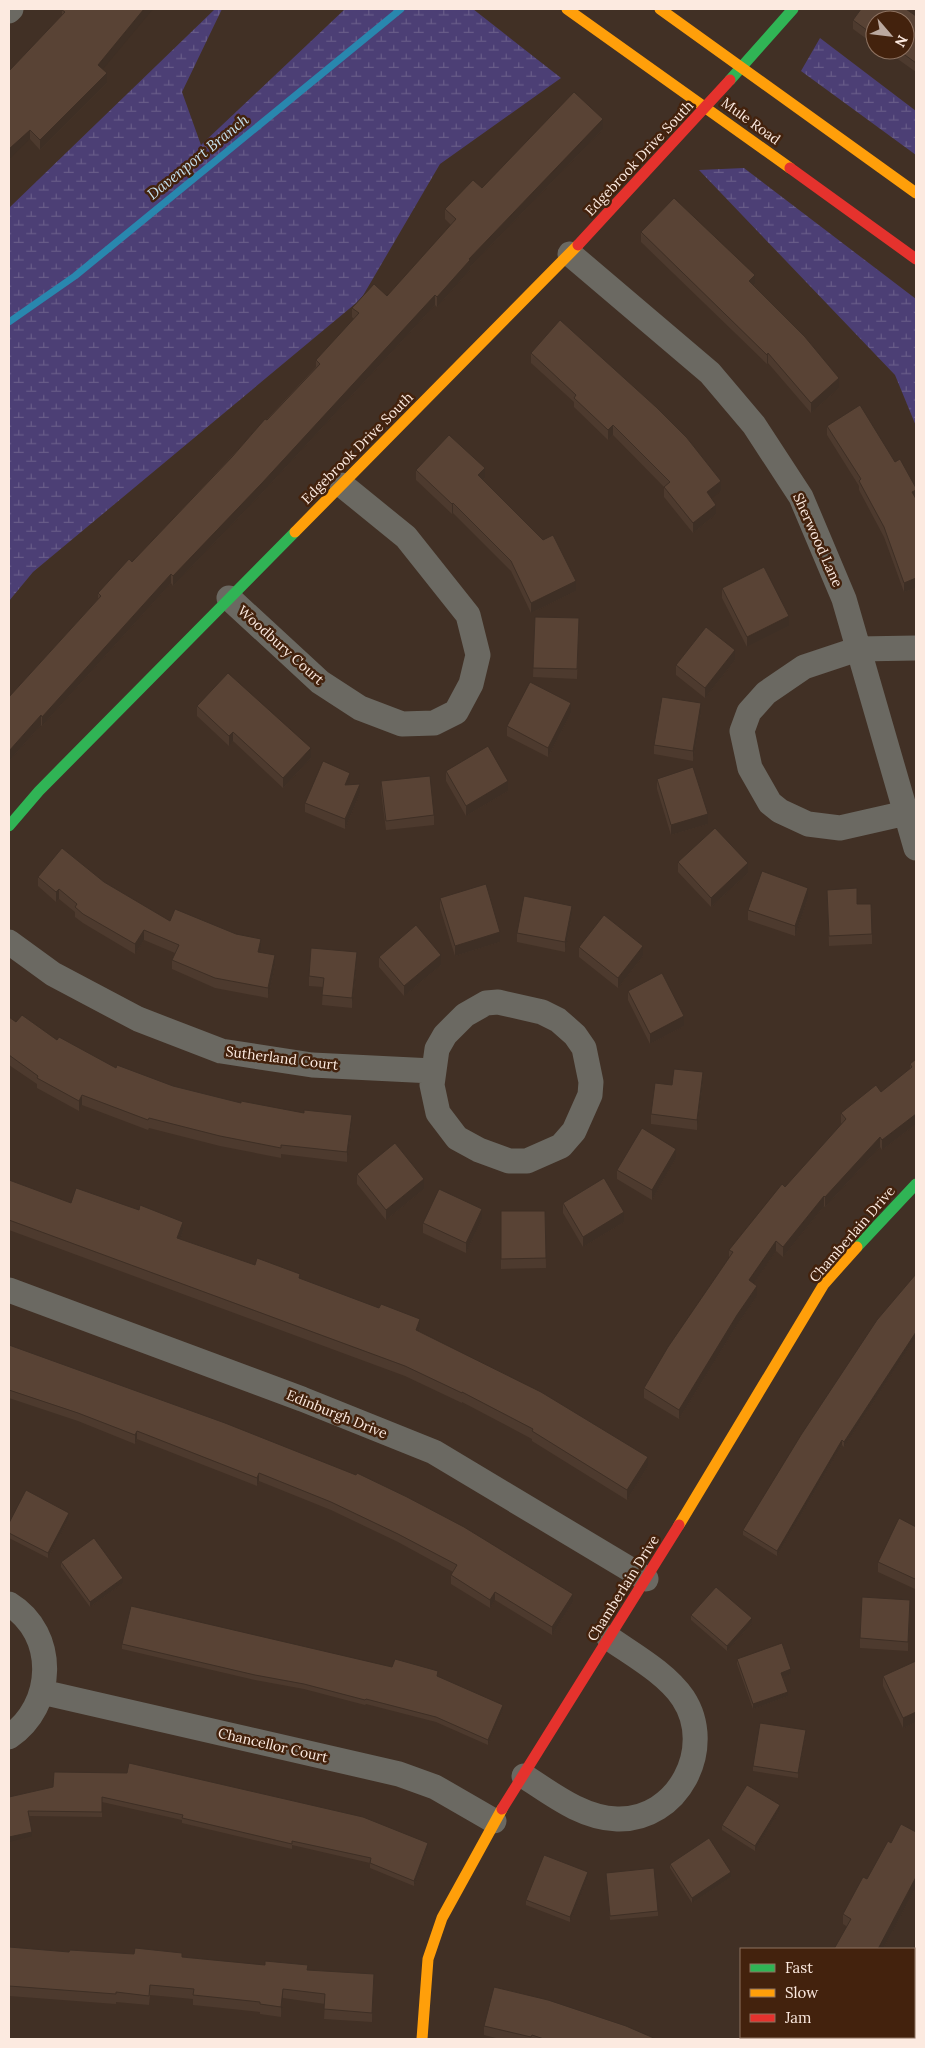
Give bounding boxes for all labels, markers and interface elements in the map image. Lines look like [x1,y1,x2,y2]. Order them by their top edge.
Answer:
north arrow [865,10,915,60]
text: N [891,32,912,50]
street label: Mule Road [718,94,784,148]
street label: Edgebrook Drive South [581,97,697,219]
water label: Davenport Branch [143,110,253,203]
street label: Edgebrook Drive South [297,388,417,508]
street label: Sherwood Lane [789,490,847,590]
street label: Woodbury Court [234,602,328,689]
street label: Sutherland Court [225,1042,340,1074]
street label: Chamberlain Drive [805,1182,899,1286]
street label: Edinburgh Drive [284,1386,390,1443]
street label: Chamberlain Drive [583,1531,663,1644]
street label: Chancellor Court [216,1724,330,1767]
legend [740,1948,915,2038]
text: Fast [785,1958,813,1977]
text: Slow [785,1983,818,2002]
text: Jam [784,2008,812,2027]

